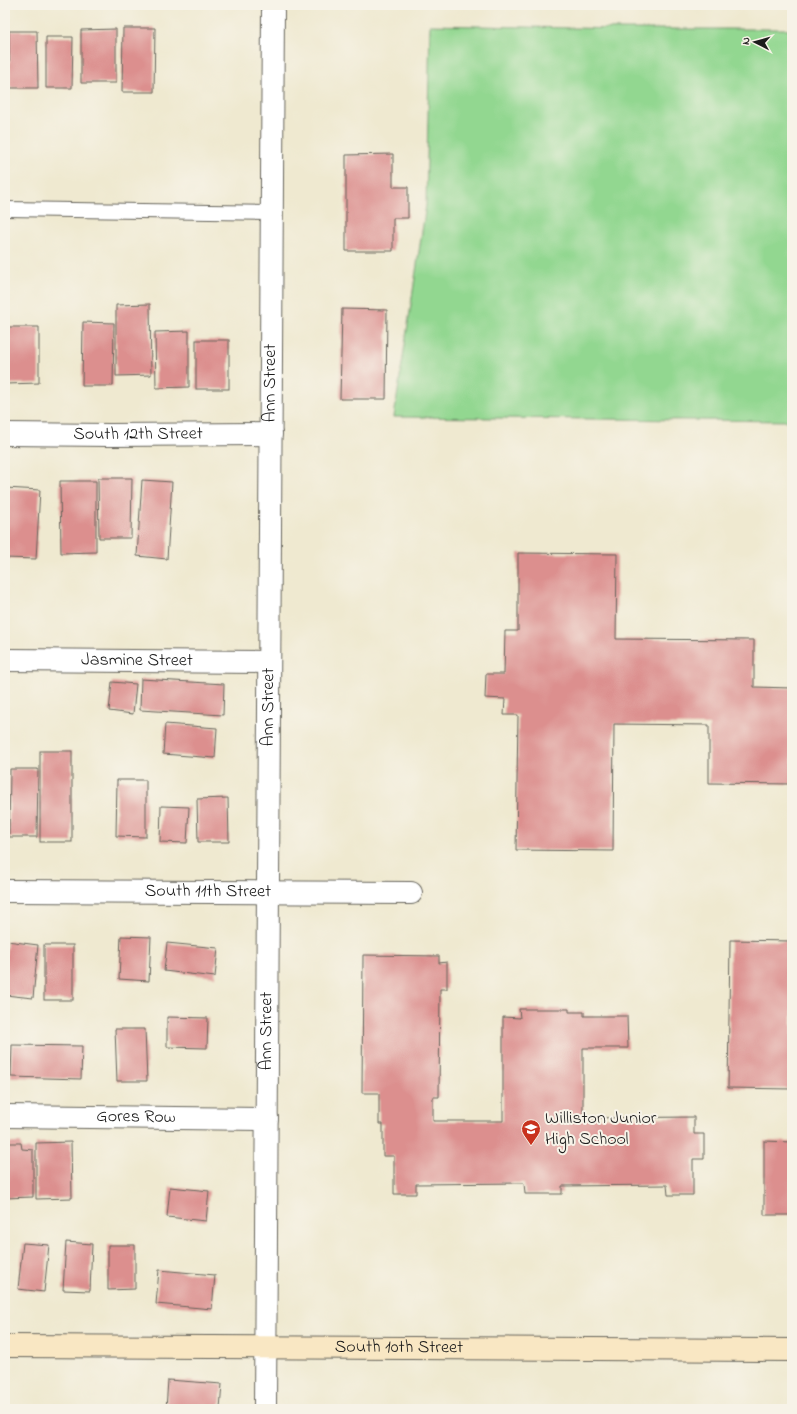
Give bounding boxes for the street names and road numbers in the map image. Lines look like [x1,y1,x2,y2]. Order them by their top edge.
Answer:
street label: Ann Street [258,344,284,422]
street label: South 12th Street [73,421,203,448]
street label: Jasmine Street [81,648,193,674]
street label: Ann Street [256,668,282,746]
street label: South 11th Street [145,879,271,905]
street label: Ann Street [254,992,280,1070]
street label: Gores Row [96,1104,176,1131]
street label: South 10th Street [335,1335,463,1361]

